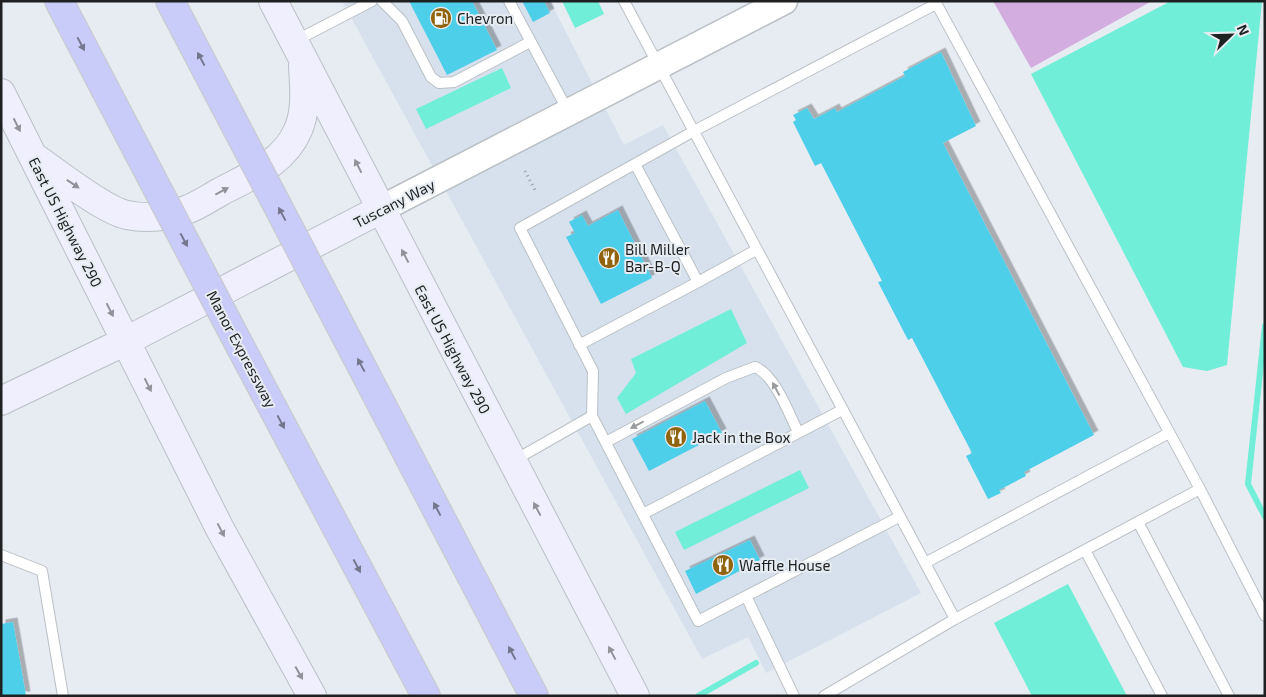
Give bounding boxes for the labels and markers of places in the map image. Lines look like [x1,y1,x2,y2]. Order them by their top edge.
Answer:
fuel station icon: Chevron [429,6,453,30]
place label: Chevron [457,9,513,27]
place label: Bill Miller Bar-B-Q [625,240,690,276]
restaurant icon: Bill Miller Bar-B-Q [597,246,621,270]
restaurant icon: Jack in the Box [664,425,688,449]
place label: Jack in the Box [692,428,790,446]
restaurant icon: Waffle House [711,553,735,577]
place label: Waffle House [739,556,830,574]

